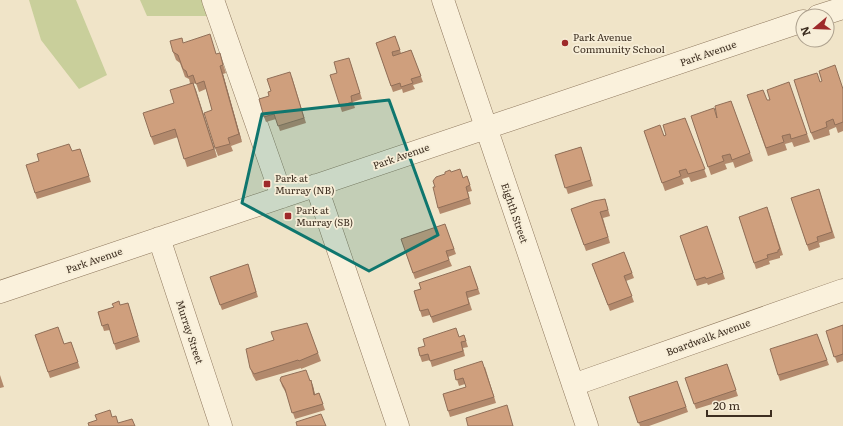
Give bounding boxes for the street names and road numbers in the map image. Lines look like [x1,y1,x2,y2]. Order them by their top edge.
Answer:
street label: Park Avenue [677,36,738,69]
street label: Park Avenue [370,139,431,172]
street label: Eighth Street [498,181,533,245]
street label: Park Avenue [63,243,124,276]
street label: Murray Street [173,298,208,366]
street label: Boardwalk Avenue [664,314,752,359]

